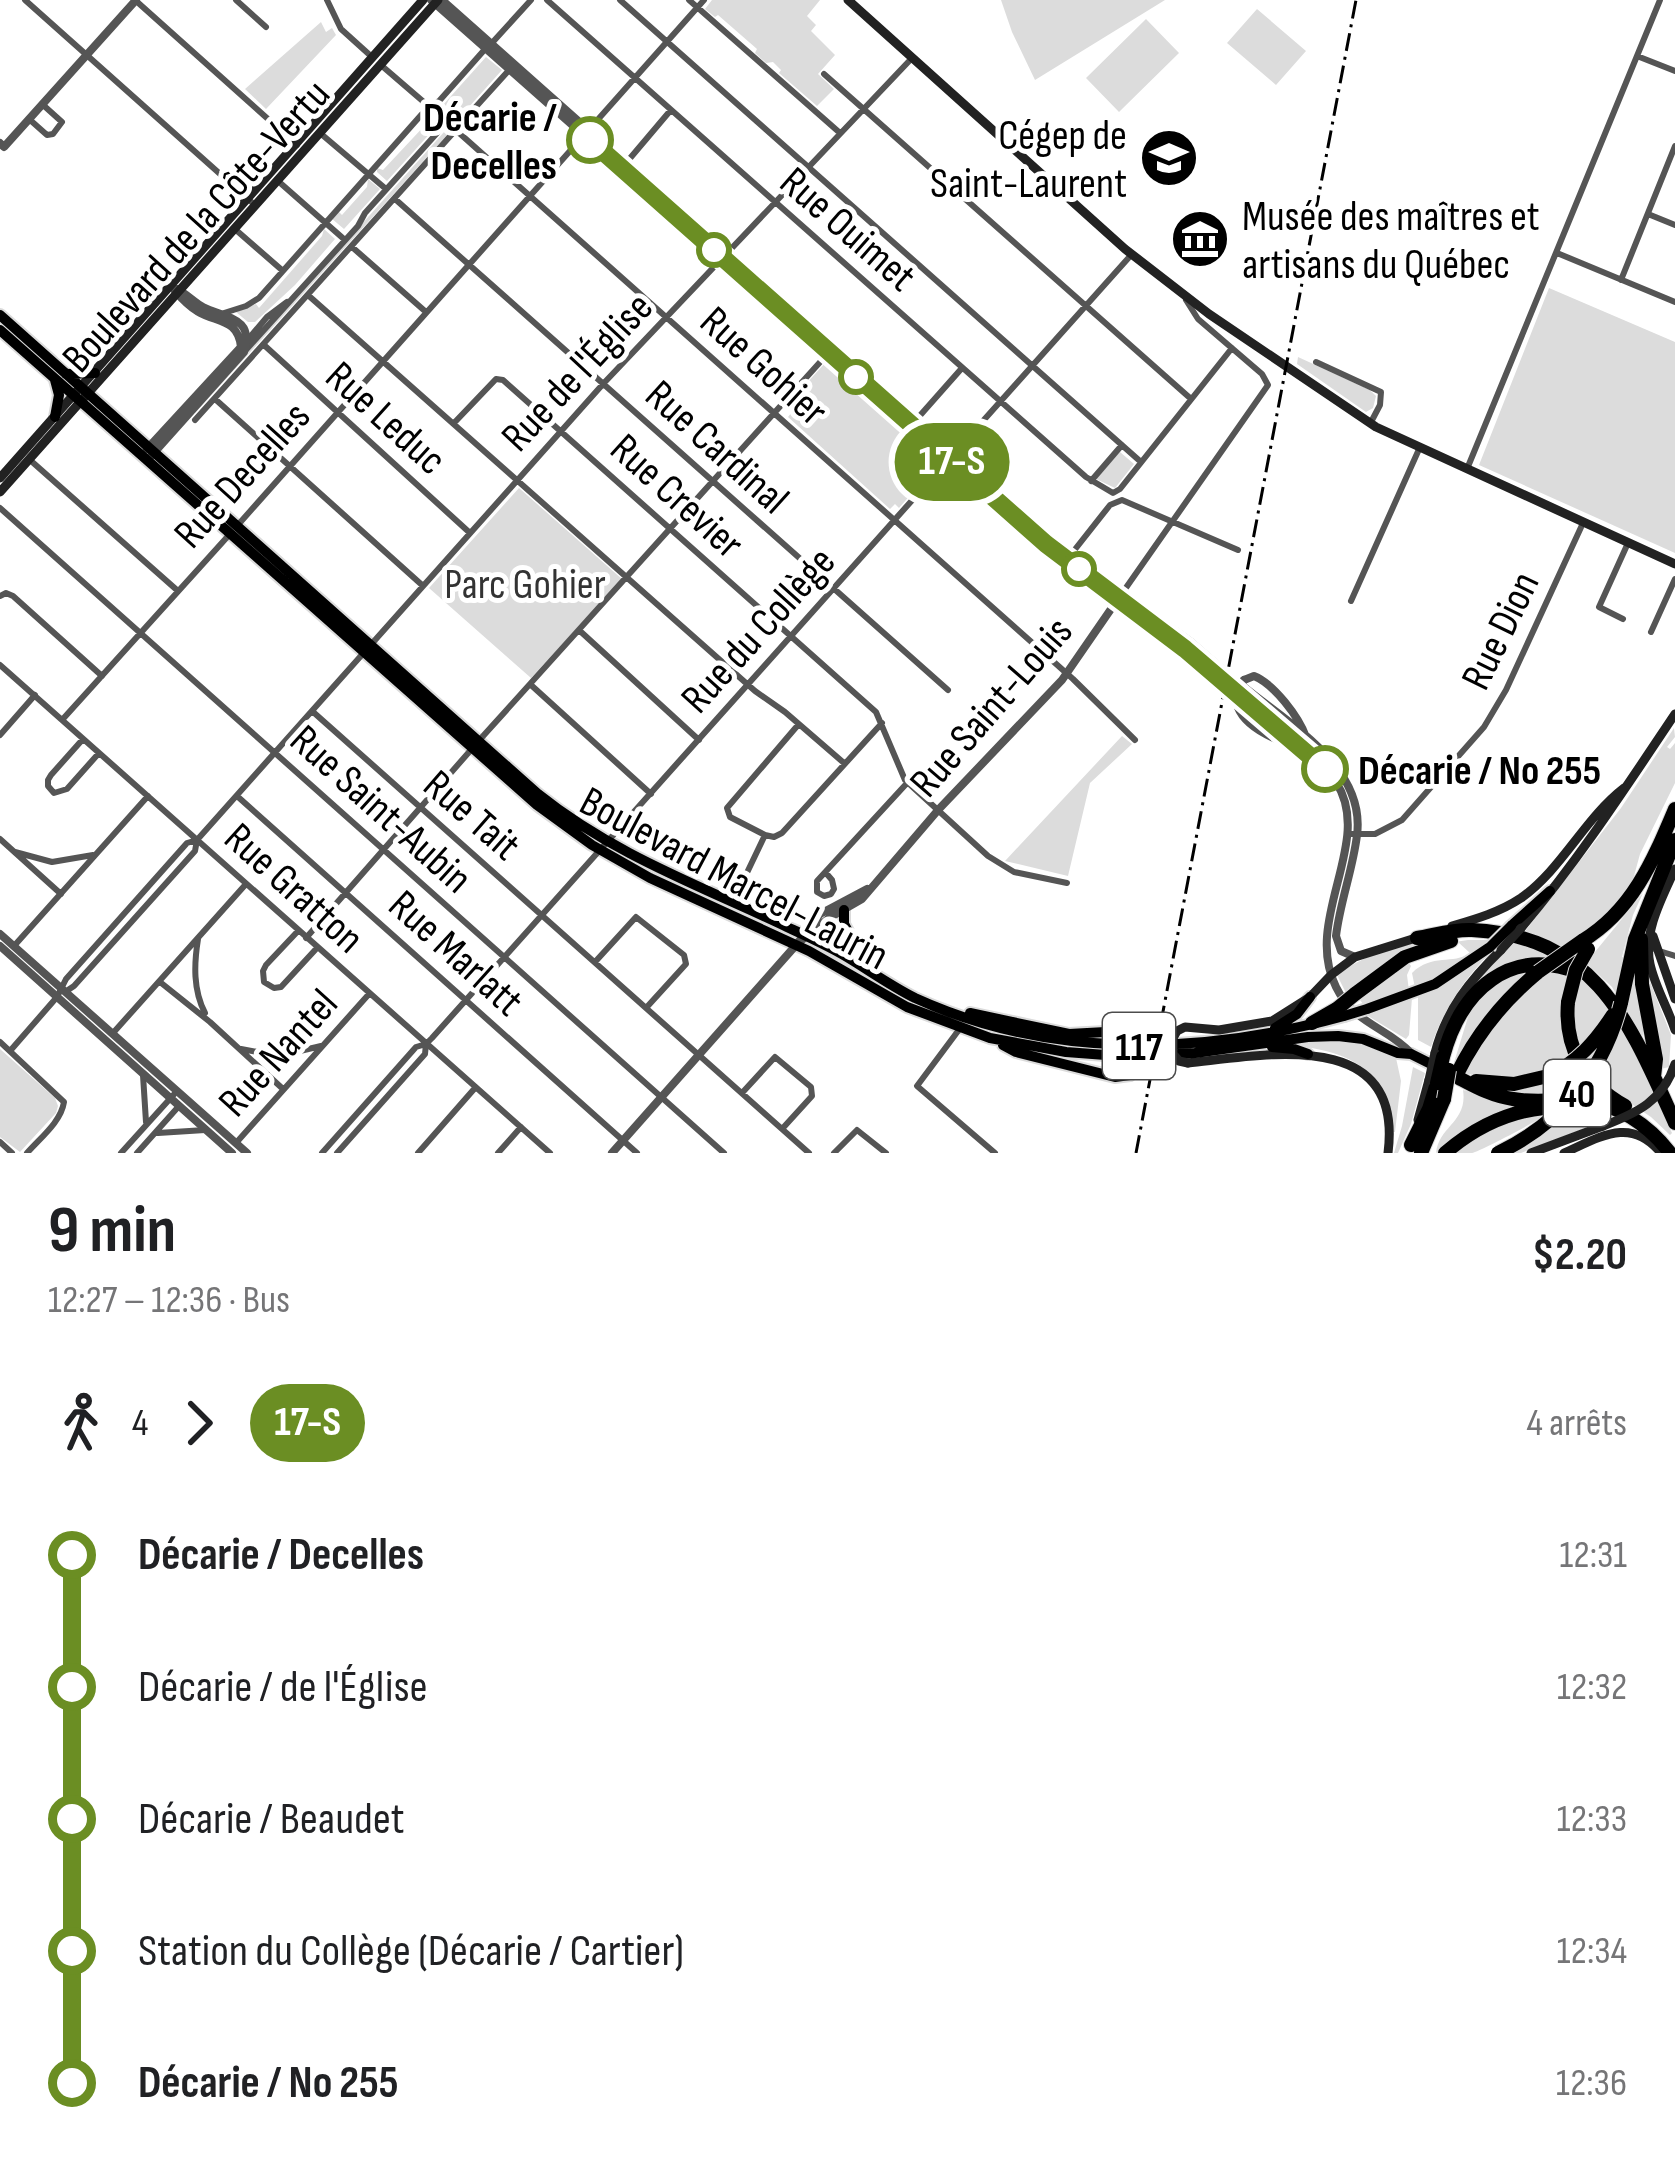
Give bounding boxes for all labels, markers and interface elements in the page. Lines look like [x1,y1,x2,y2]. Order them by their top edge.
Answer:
street label: Boulevard de la Côte-Vertu [52,70,342,383]
place label: Décarie / Decelles [423,93,557,192]
place label: Cégep de Saint-Laurent [930,111,1127,210]
marker: Décarie / Decelles [568,118,612,162]
school or university icon: Cégep de Saint-Laurent [1138,127,1200,189]
street label: Rue Ouimet [769,157,926,303]
place label: Musée des maîtres et artisans du Québec [1242,192,1540,291]
museum icon: Musée des maîtres et artisans du Québec [1169,208,1231,270]
unlabelled marker [698,234,730,266]
street label: Rue de l'Église [491,283,664,463]
street label: Rue Gohier [689,296,838,437]
street label: Rue Leduc [315,352,456,486]
unlabelled marker [840,361,872,393]
street label: Rue Cardinal [634,370,798,525]
street label: Rue Decelles [164,392,322,559]
line badge: 17-S [868,423,1036,501]
street label: Rue Crevier [599,424,753,570]
text: 17-S [919,436,985,487]
street label: Rue du Collège [671,537,847,724]
unlabelled marker [1063,553,1095,585]
park label: Parc Gohier [444,560,606,611]
street label: Rue Dion [1451,564,1551,698]
street label: Rue Saint-Louis [900,607,1084,808]
street label: Rue Saint-Aubin [279,715,482,905]
place label: Décarie / No 255 [1358,746,1601,797]
marker: Décarie / No 255 [1303,747,1347,791]
street label: Rue Tait [413,760,530,872]
street label: Boulevard Marcel-Laurin [571,776,897,982]
street label: Rue Gratton [213,813,373,965]
street label: Rue Marlatt [378,880,533,1027]
street label: Rue Nantel [209,980,349,1128]
road number: 117 [1103,1013,1175,1079]
road number: 40 [1544,1060,1610,1126]
text: 9 min [48,1192,176,1271]
text: $2.20 [1532,1228,1627,1283]
text: 12:27 – 12:36 · Bus [48,1277,290,1324]
icon: walk [48,1390,114,1456]
icon: forward [166,1390,232,1456]
text: 17-S [274,1397,341,1448]
text: 4 [132,1400,148,1447]
text: 4 arrêts [1527,1400,1627,1447]
text: Décarie / Decelles [138,1528,424,1583]
text: 12:31 [1559,1532,1627,1579]
text: Décarie / de l'Église [138,1660,428,1715]
text: 12:32 [1557,1664,1627,1711]
text: Décarie / Beaudet [138,1792,404,1847]
text: 12:33 [1557,1796,1627,1843]
text: Station du Collège (Décarie / Cartier) [138,1924,684,1979]
text: 12:34 [1557,1928,1627,1975]
text: Décarie / No 255 [138,2056,399,2111]
text: 12:36 [1556,2060,1627,2107]

